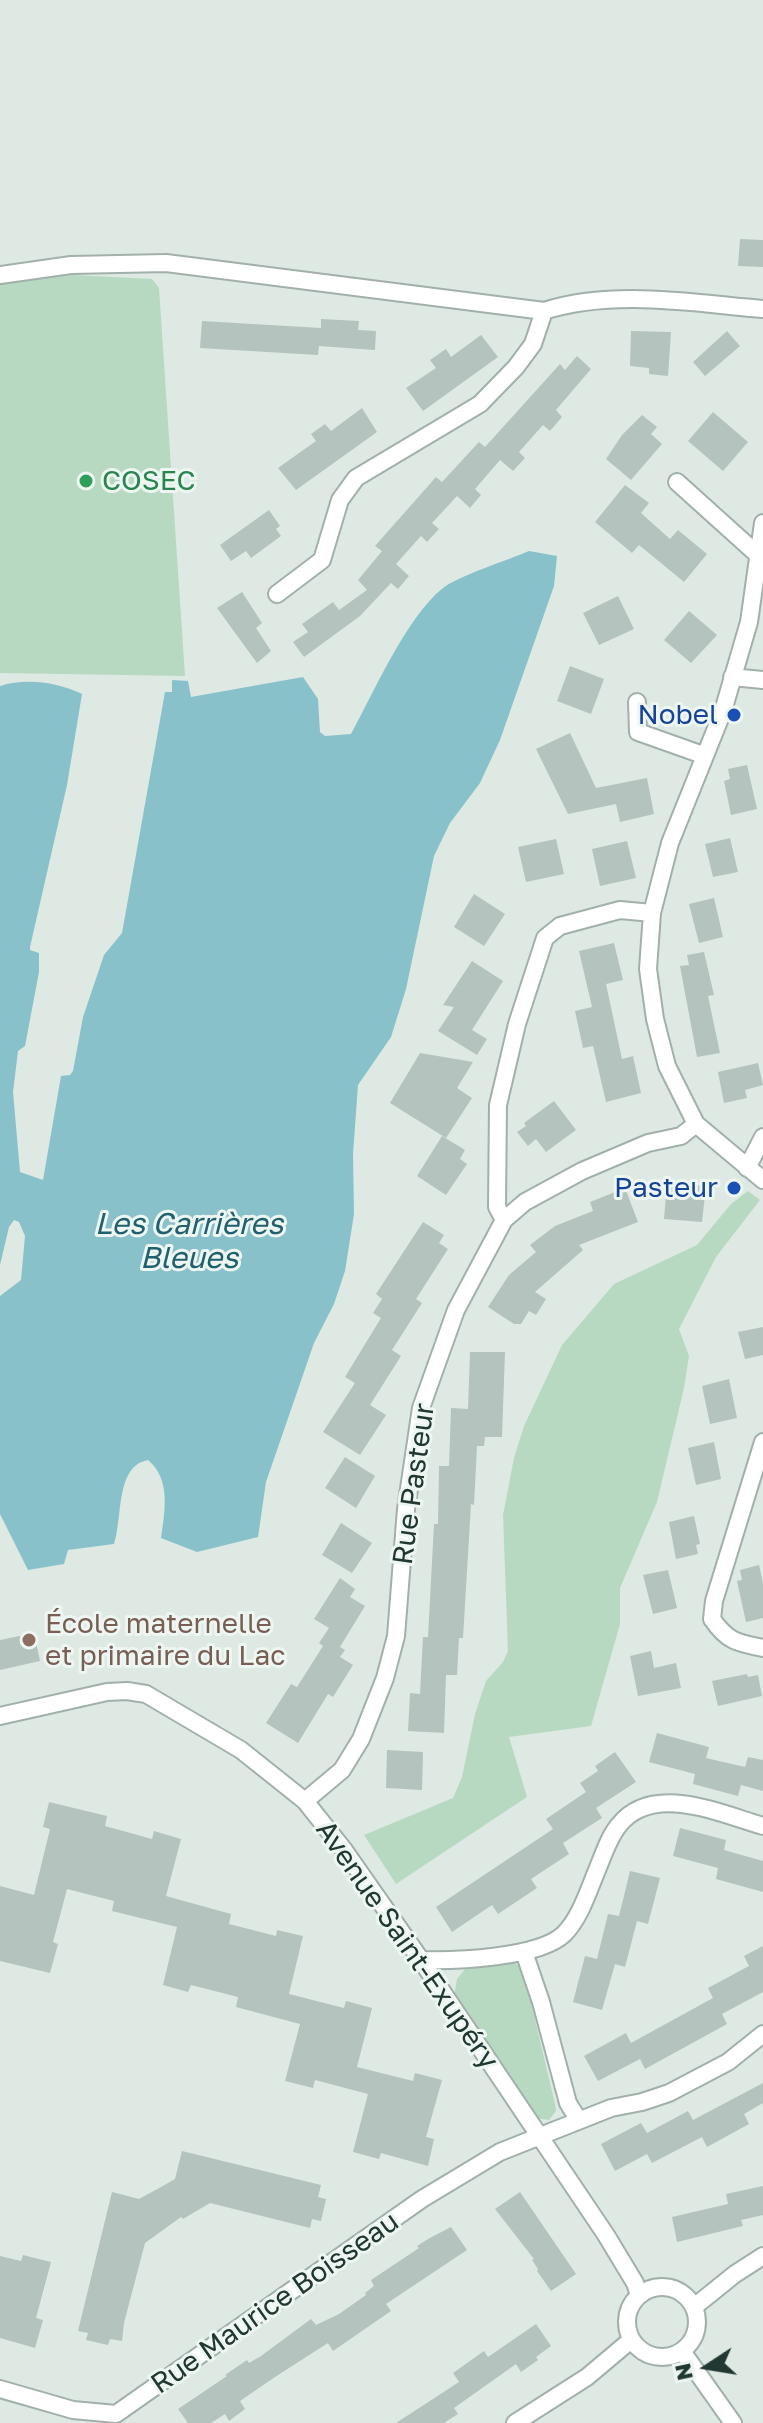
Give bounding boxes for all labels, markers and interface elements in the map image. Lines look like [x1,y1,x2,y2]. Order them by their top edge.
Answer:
place label: COSEC [102,464,196,498]
marker: COSEC [77,472,95,490]
place label: Nobel [638,698,718,732]
marker: Nobel [725,706,743,724]
place label: Pasteur [614,1171,718,1205]
marker: Pasteur [725,1179,743,1197]
water label: Les Carrières Bleues [95,1206,283,1276]
street label: Rue Pasteur [386,1401,442,1567]
place label: École maternelle et primaire du Lac [45,1607,286,1673]
marker: École maternelle et primaire du Lac [20,1631,38,1649]
street label: Avenue Saint-Exupéry [308,1814,506,2076]
street label: Rue Maurice Boisseau [145,2205,405,2401]
north arrow [667,2327,747,2407]
text: N [668,2361,698,2383]

